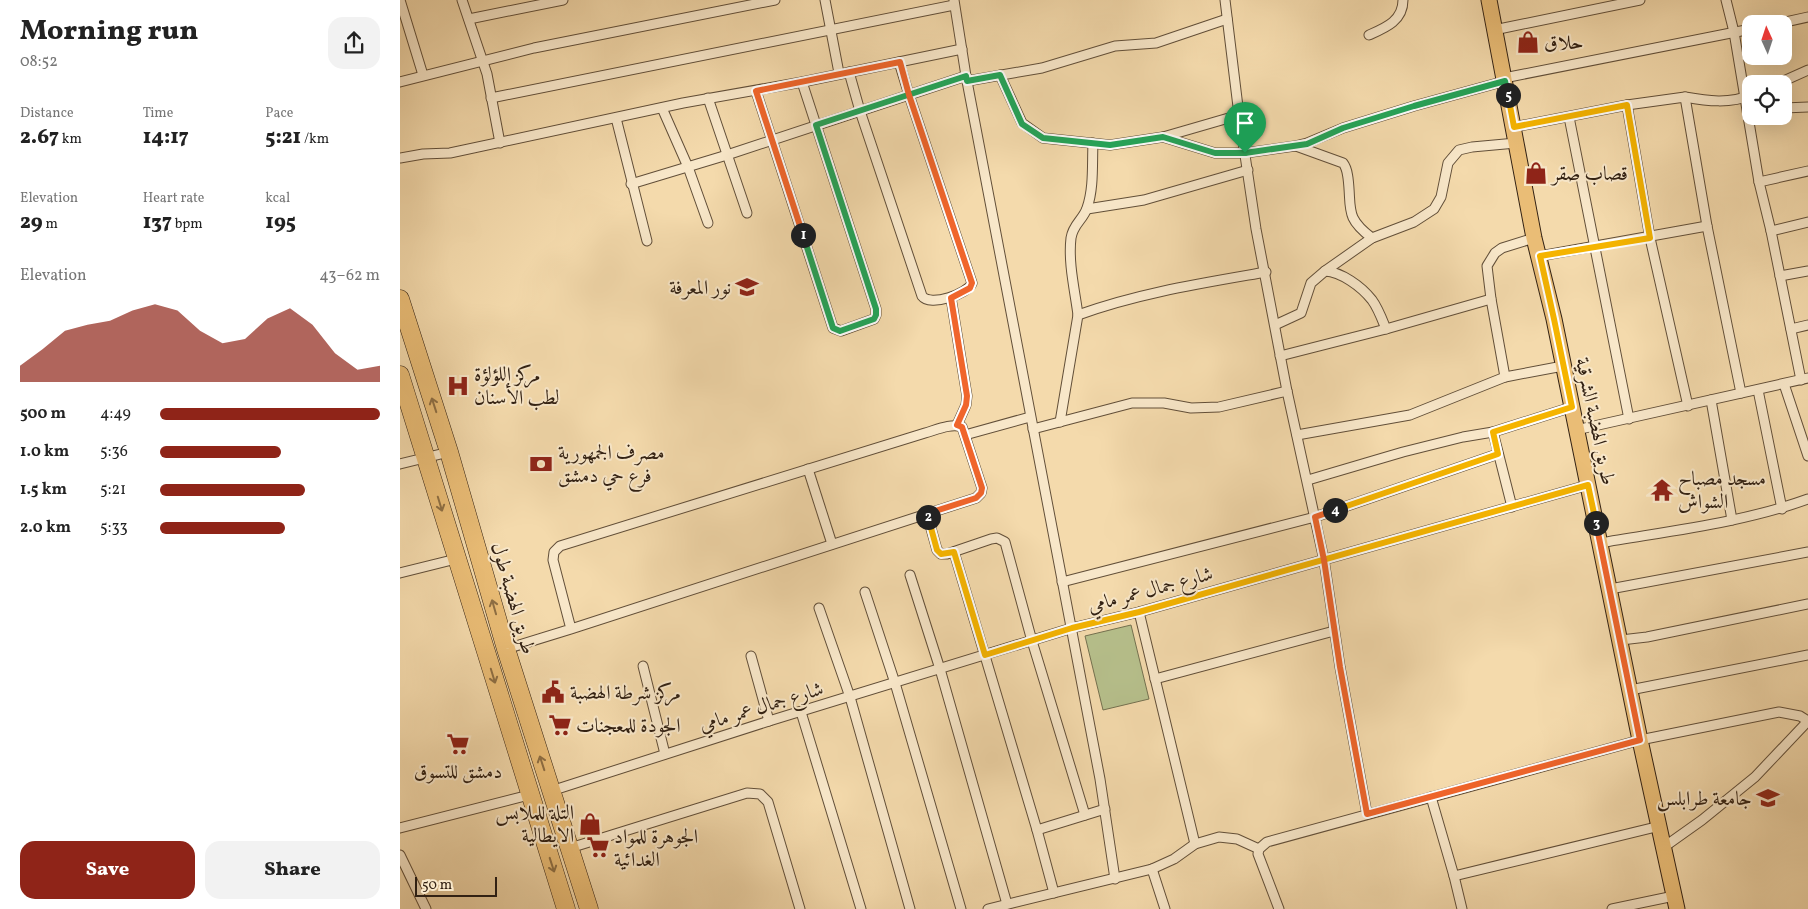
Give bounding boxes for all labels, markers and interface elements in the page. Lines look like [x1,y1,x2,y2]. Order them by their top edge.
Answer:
text: Morning run [20,12,198,51]
north arrow [1742,15,1792,65]
map controls [1742,15,1792,125]
button: share [328,17,380,69]
shop icon: حلاق [1515,29,1541,55]
place label: حلاق [1544,30,1584,58]
text: 08:52 [20,51,58,73]
button: locate [1742,75,1792,125]
pin: 5 [1496,82,1520,108]
text: 5 [1505,86,1512,105]
pin [1224,102,1266,153]
text: Distance [20,104,74,123]
text: Time [143,104,173,123]
text: Pace [265,104,293,123]
icon: arrive [1231,109,1259,137]
text: 2.67 [20,123,59,152]
text: 14:17 [143,123,189,152]
text: 5:21 [265,123,301,152]
text: km [59,130,82,149]
text: /km [301,130,329,149]
shop icon: قصاب صقر [1523,160,1549,186]
place label: قصاب صقر [1550,161,1628,189]
text: Elevation [20,189,78,208]
text: Heart rate [143,189,204,208]
text: kcal [265,189,290,208]
text: 29 [20,208,43,237]
text: 137 [143,208,172,237]
text: 195 [265,208,296,237]
text: m [43,215,58,234]
text: bpm [172,215,203,234]
pin: 1 [790,222,816,248]
text: 1 [801,226,806,245]
text: Elevation [20,265,87,287]
text: 43–62 m [319,265,380,287]
school or university icon: نور المعرفة [734,274,760,300]
place label: نور المعرفة [669,275,731,303]
street label: طريق الهضبة الشرقية [1567,355,1621,488]
place label: مركز اللؤلؤة لطب الأسنان [474,362,560,413]
hospital icon: مركز اللؤلؤة لطب الأسنان [445,373,471,399]
one-way arrow [429,398,438,414]
text: 500 m [20,403,66,425]
text: 4:49 [100,403,131,425]
place label: مصرف الجمهورية فرع حي دمشق [558,440,665,493]
text: 1.0 km [20,441,69,463]
text: 5:36 [100,441,128,463]
bank icon: مصرف الجمهورية فرع حي دمشق [528,451,554,477]
place label: مسجد مصباح الشواش [1678,466,1766,517]
temple icon: مسجد مصباح الشواش [1649,477,1675,503]
text: 1.5 km [20,479,67,501]
text: 5:21 [100,479,126,501]
one-way arrow [435,496,445,512]
pin: 4 [1322,498,1348,522]
text: 4 [1331,501,1340,520]
pin: 2 [916,504,940,530]
text: 2 [925,508,932,527]
pin: 3 [1584,510,1608,536]
text: 3 [1593,514,1600,533]
text: 2.0 km [20,517,71,539]
text: 5:33 [100,517,128,539]
street label: طريق الهضبة طول [483,539,541,658]
street label: شارع جمال عمر مامي [1085,561,1217,623]
one-way arrow [489,600,499,616]
one-way arrow [488,668,498,684]
street label: شارع جمال عمر مامي [696,676,828,742]
public building icon: مركز شرطة الهضبة [540,679,566,705]
place label: مركز شرطة الهضبة [570,680,681,708]
supermarket icon: الجودة للمعجنات [547,712,573,738]
place label: الجودة للمعجنات [576,713,681,741]
supermarket icon: دمشق للتسوق [445,731,471,757]
one-way arrow [537,755,547,771]
place label: دمشق للتسوق [414,759,502,787]
school or university icon: جامعة طرابلس [1755,785,1781,811]
place label: جامعة طرابلس [1657,786,1752,814]
place label: التلة للملابس الايطالية [495,800,574,851]
shop icon: التلة للملابس الايطالية [577,811,603,837]
place label: الجوهرة للمواد الغدائية [614,824,698,875]
supermarket icon: الجوهرة للمواد الغدائية [585,834,611,860]
button: Save [20,841,195,899]
button: Share [205,841,380,899]
one-way arrow [547,856,557,872]
scale bar [415,874,498,897]
text: 50 m [422,876,452,895]

